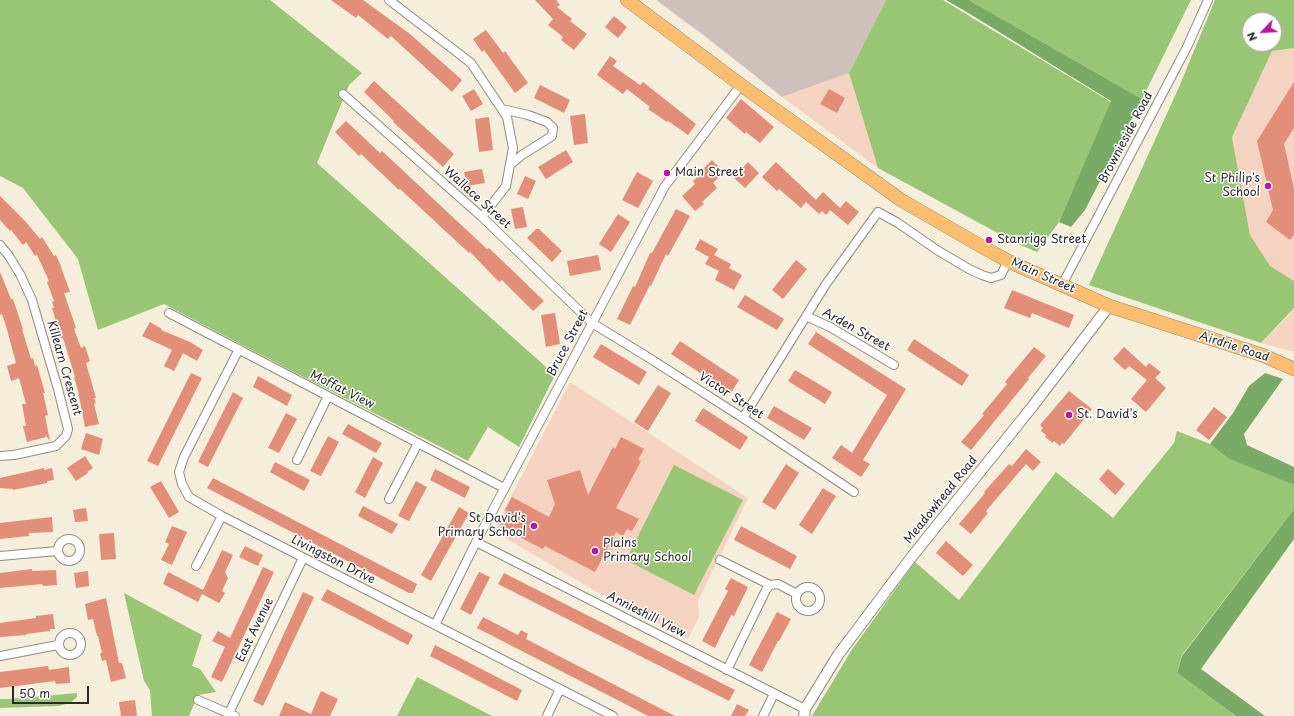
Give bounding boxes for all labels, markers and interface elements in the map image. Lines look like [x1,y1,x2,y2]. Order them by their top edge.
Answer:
north arrow [1242,12,1282,52]
text: N [1242,29,1261,44]
street label: Brownieside Road [1096,90,1156,186]
street label: Wallace Street [440,164,514,232]
place label: Main Street [675,166,744,180]
marker: Main Street [662,168,672,178]
place label: St Philip's School [1205,172,1260,200]
marker: St Philip's School [1263,181,1273,191]
place label: Stanrigg Street [997,233,1086,247]
marker: Stanrigg Street [984,235,994,245]
street label: Main Street [1009,255,1077,297]
street label: Arden Street [820,305,892,355]
street label: Bruce Street [544,307,592,379]
street label: Killearn Crescent [44,319,84,417]
street label: Airdrie Road [1197,329,1271,365]
street label: Moffat View [308,368,376,412]
street label: Victor Street [696,370,766,422]
place label: St. David's [1077,408,1138,422]
marker: St. David's [1064,410,1074,420]
street label: Meadowhead Road [901,453,981,547]
place label: St David's Primary School [438,512,526,540]
marker: St David's Primary School [529,521,539,531]
street label: Livingston Drive [289,533,377,587]
place label: Plains Primary School [603,537,691,565]
marker: Plains Primary School [590,546,600,556]
street label: Annieshill View [604,589,688,641]
street label: East Avenue [233,595,277,665]
scale bar [14,678,91,704]
text: 50 m [19,684,50,702]

